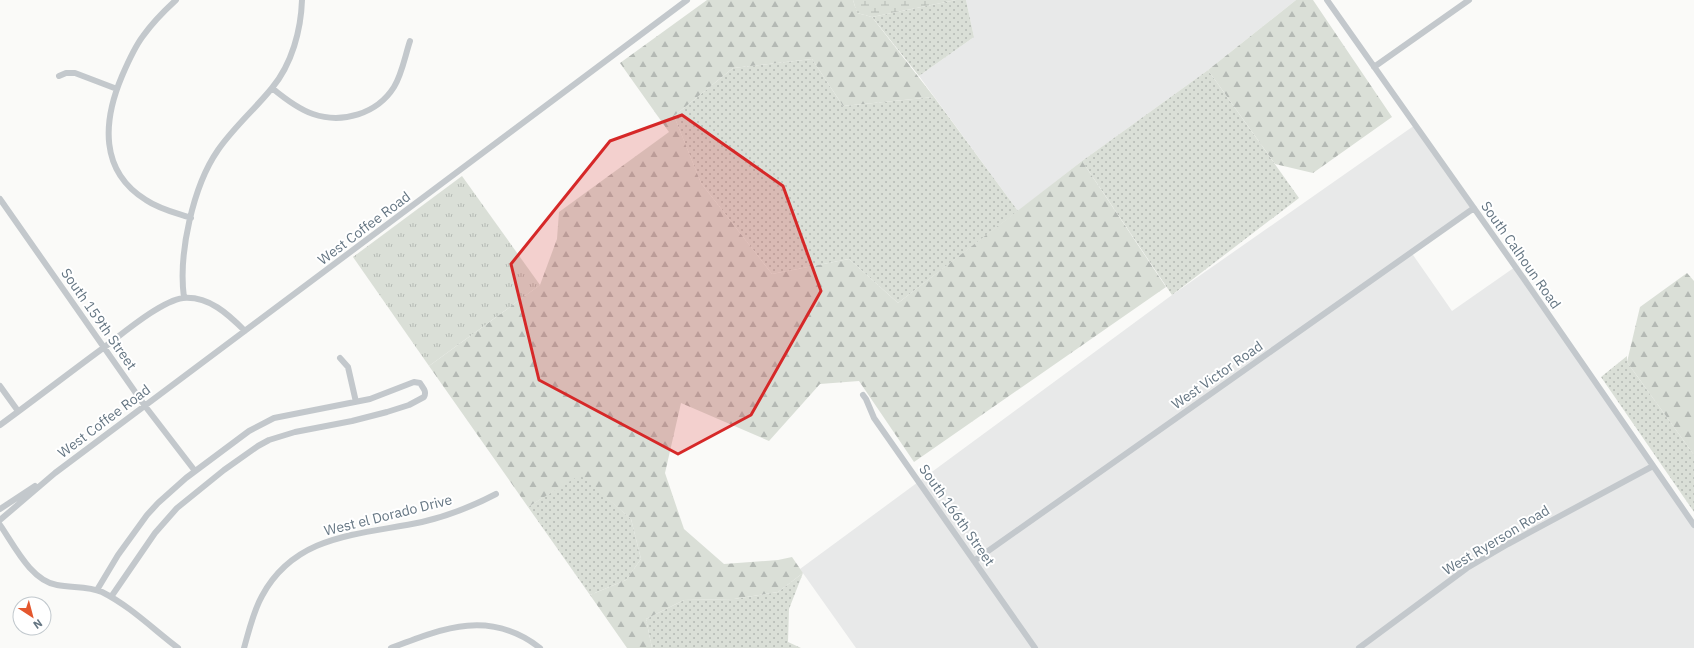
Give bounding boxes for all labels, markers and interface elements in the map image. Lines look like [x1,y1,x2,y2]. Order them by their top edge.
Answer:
street label: West Coffee Road [314,187,414,269]
street label: South Calhoun Road [1477,198,1565,312]
street label: South 159th Street [57,265,141,373]
street label: West Victor Road [1168,337,1266,413]
street label: West Coffee Road [54,380,154,462]
street label: South 166th Street [915,461,999,569]
street label: West el Dorado Drive [322,490,454,540]
street label: West Ryerson Road [1439,501,1553,579]
north arrow [12,596,52,636]
text: N [31,616,45,632]

